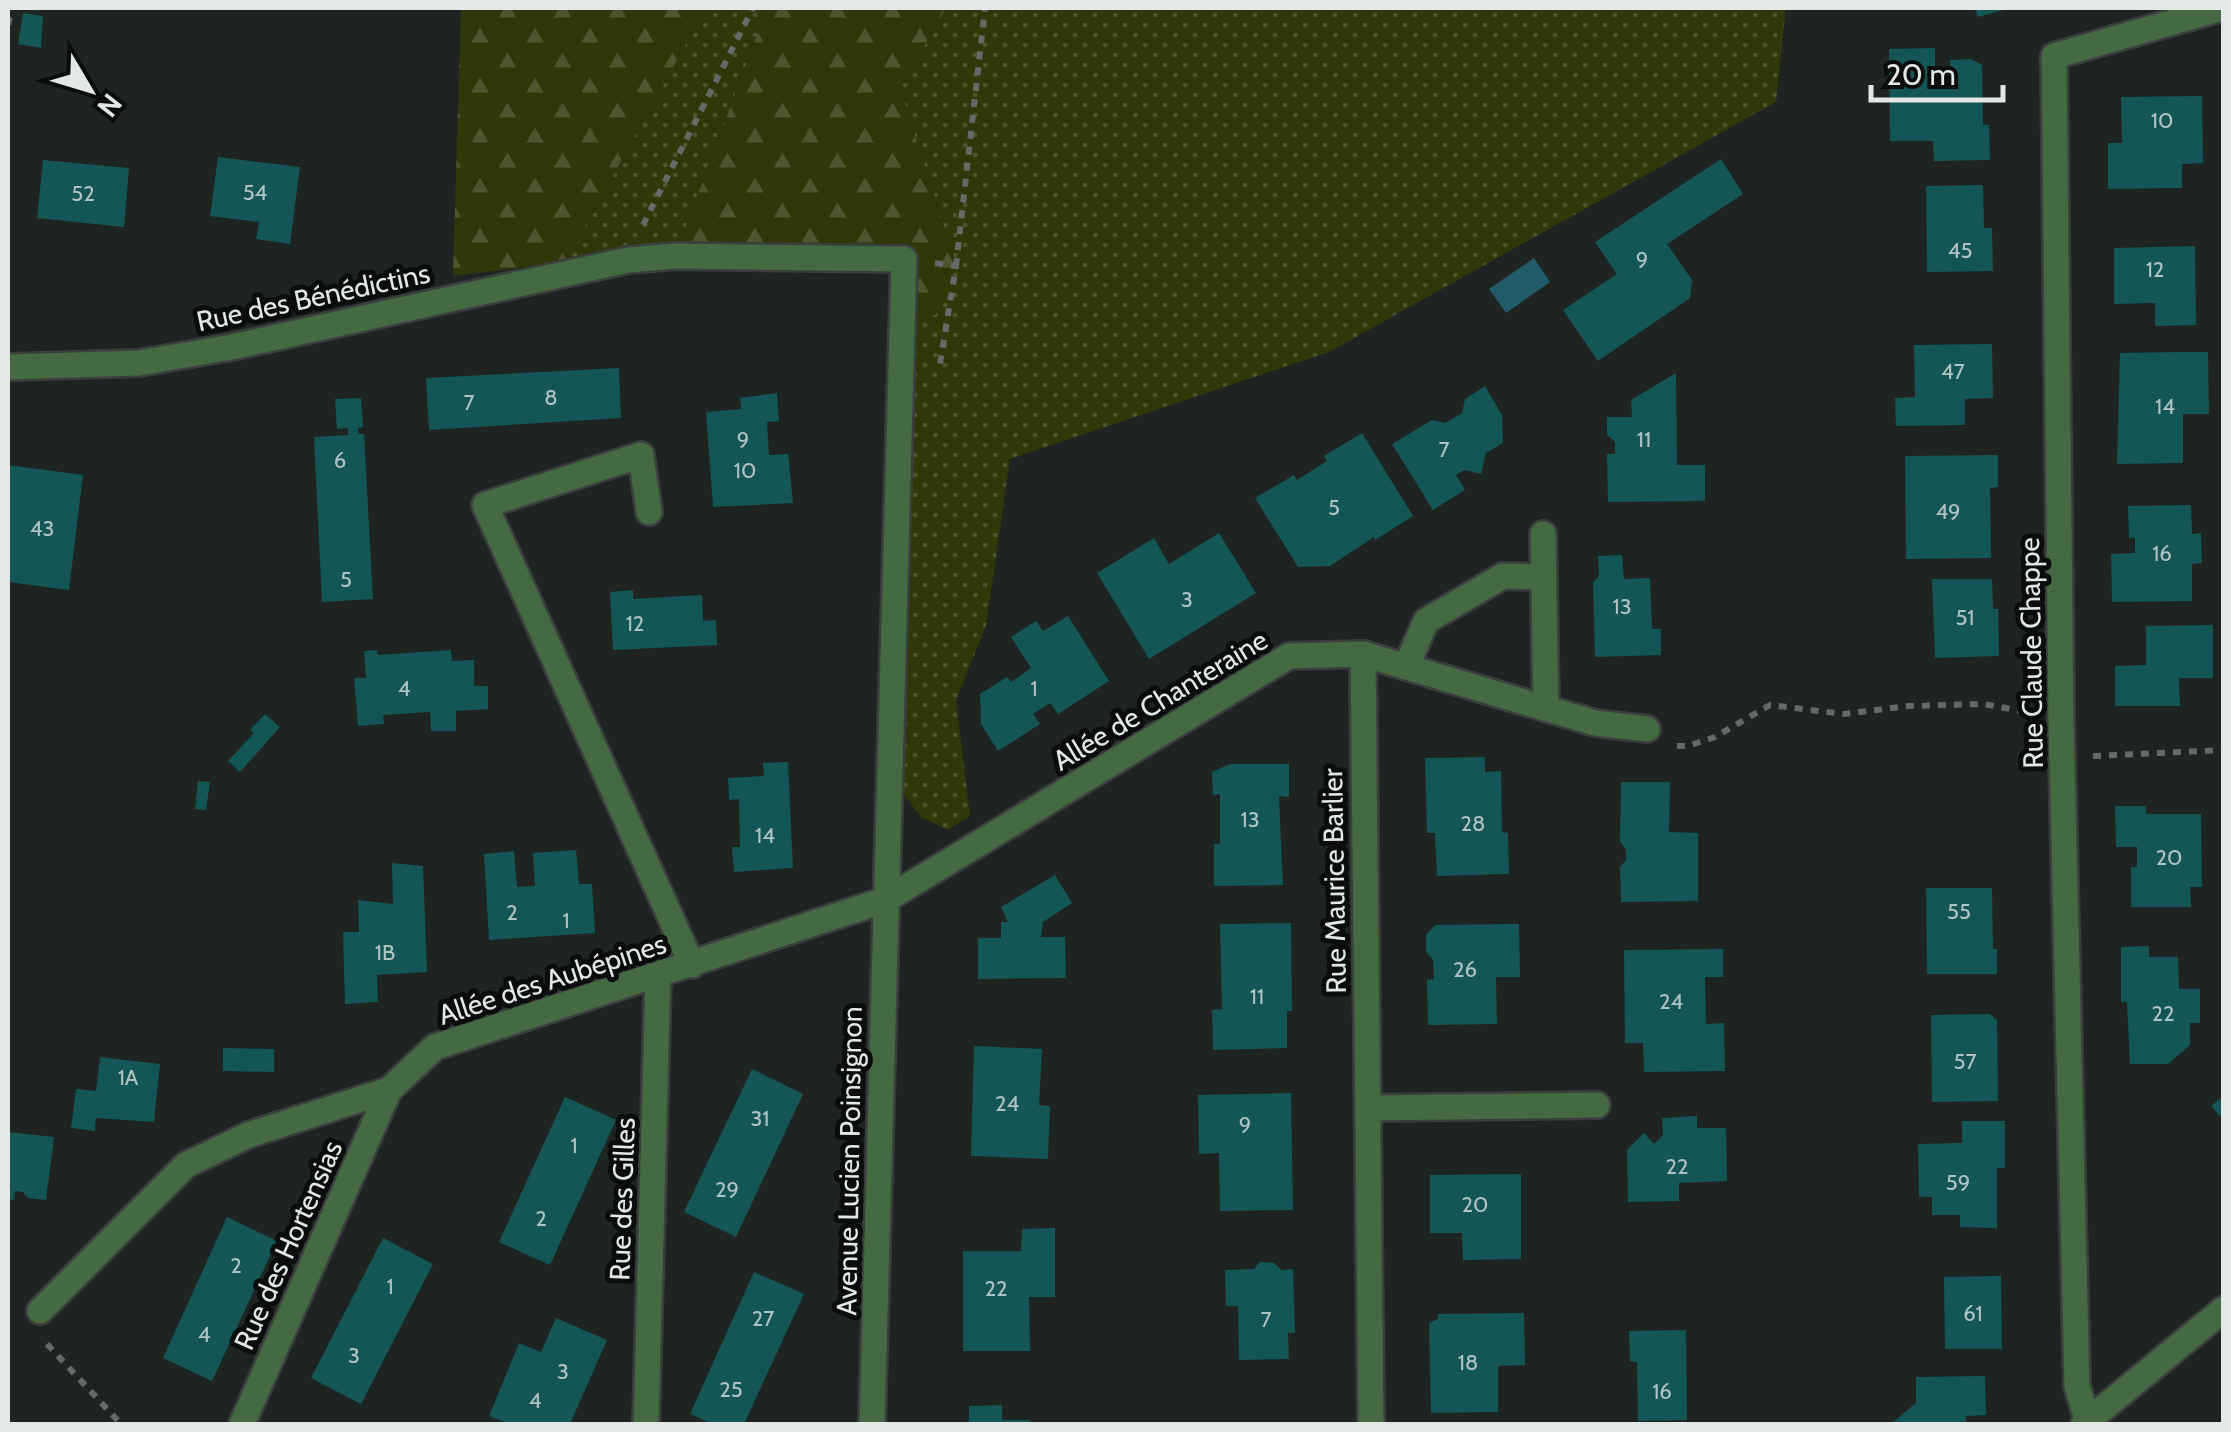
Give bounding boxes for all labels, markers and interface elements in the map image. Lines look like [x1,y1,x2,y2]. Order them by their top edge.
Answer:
north arrow [40,40,140,140]
scale bar [1871,40,2004,102]
text: 20 m [1886,56,1956,93]
text: N [90,87,129,124]
house number: 10 [2151,107,2173,134]
house number: 54 [243,179,268,206]
house number: 52 [71,180,95,207]
house number: 45 [1948,237,1972,264]
house number: 9 [1636,246,1648,273]
street label: Rue des Bénédictins [193,256,433,338]
house number: 12 [2146,256,2164,283]
house number: 47 [1941,358,1965,385]
house number: 8 [544,384,558,411]
house number: 7 [463,389,475,416]
house number: 14 [2155,393,2175,420]
house number: 9 [737,426,749,453]
house number: 11 [1637,426,1651,453]
house number: 7 [1438,436,1450,463]
house number: 6 [334,447,346,474]
house number: 10 [734,457,756,484]
house number: 5 [1328,494,1340,521]
house number: 49 [1935,498,1961,525]
house number: 43 [30,515,54,542]
street label: Rue Claude Chappe [2012,537,2050,769]
house number: 16 [2152,540,2172,567]
house number: 5 [340,566,352,593]
house number: 3 [1181,586,1193,613]
house number: 13 [1612,593,1632,620]
house number: 51 [1955,604,1975,631]
house number: 12 [626,610,644,637]
street label: Allée de Chanteraine [1047,623,1273,777]
house number: 4 [398,675,411,702]
house number: 1 [1030,675,1038,702]
street label: Rue Maurice Barlier [1315,768,1353,994]
house number: 13 [1240,806,1260,833]
house number: 28 [1461,810,1485,837]
house number: 14 [755,822,775,849]
house number: 20 [2156,844,2182,871]
house number: 55 [1947,898,1971,925]
house number: 2 [506,899,518,926]
house number: 1 [562,907,570,934]
street label: Allée des Aubépines [434,926,670,1032]
house number: 1B [375,939,395,966]
house number: 26 [1453,956,1477,983]
house number: 11 [1250,983,1264,1010]
house number: 24 [1659,988,1683,1015]
house number: 22 [2151,1000,2175,1027]
street label: Avenue Lucien Poinsignon [829,1006,869,1316]
house number: 57 [1954,1048,1976,1075]
house number: 1A [118,1064,139,1091]
house number: 24 [995,1090,1019,1117]
house number: 31 [750,1105,770,1132]
house number: 9 [1239,1111,1251,1138]
street label: Rue des Gilles [602,1117,642,1281]
house number: 1 [570,1132,578,1159]
street label: Rue des Hortensias [227,1135,349,1355]
house number: 22 [1665,1153,1689,1180]
house number: 59 [1946,1169,1970,1196]
house number: 29 [715,1176,739,1203]
house number: 20 [1462,1191,1488,1218]
house number: 2 [535,1205,547,1232]
house number: 2 [230,1252,242,1279]
house number: 1 [386,1273,394,1300]
house number: 22 [984,1275,1008,1302]
house number: 61 [1963,1300,1983,1327]
house number: 27 [752,1305,774,1332]
house number: 7 [1260,1306,1272,1333]
house number: 4 [198,1321,211,1348]
house number: 3 [348,1342,360,1369]
house number: 18 [1458,1349,1478,1376]
house number: 3 [557,1358,569,1385]
house number: 25 [719,1376,743,1403]
house number: 16 [1652,1378,1672,1405]
house number: 4 [529,1387,542,1414]

